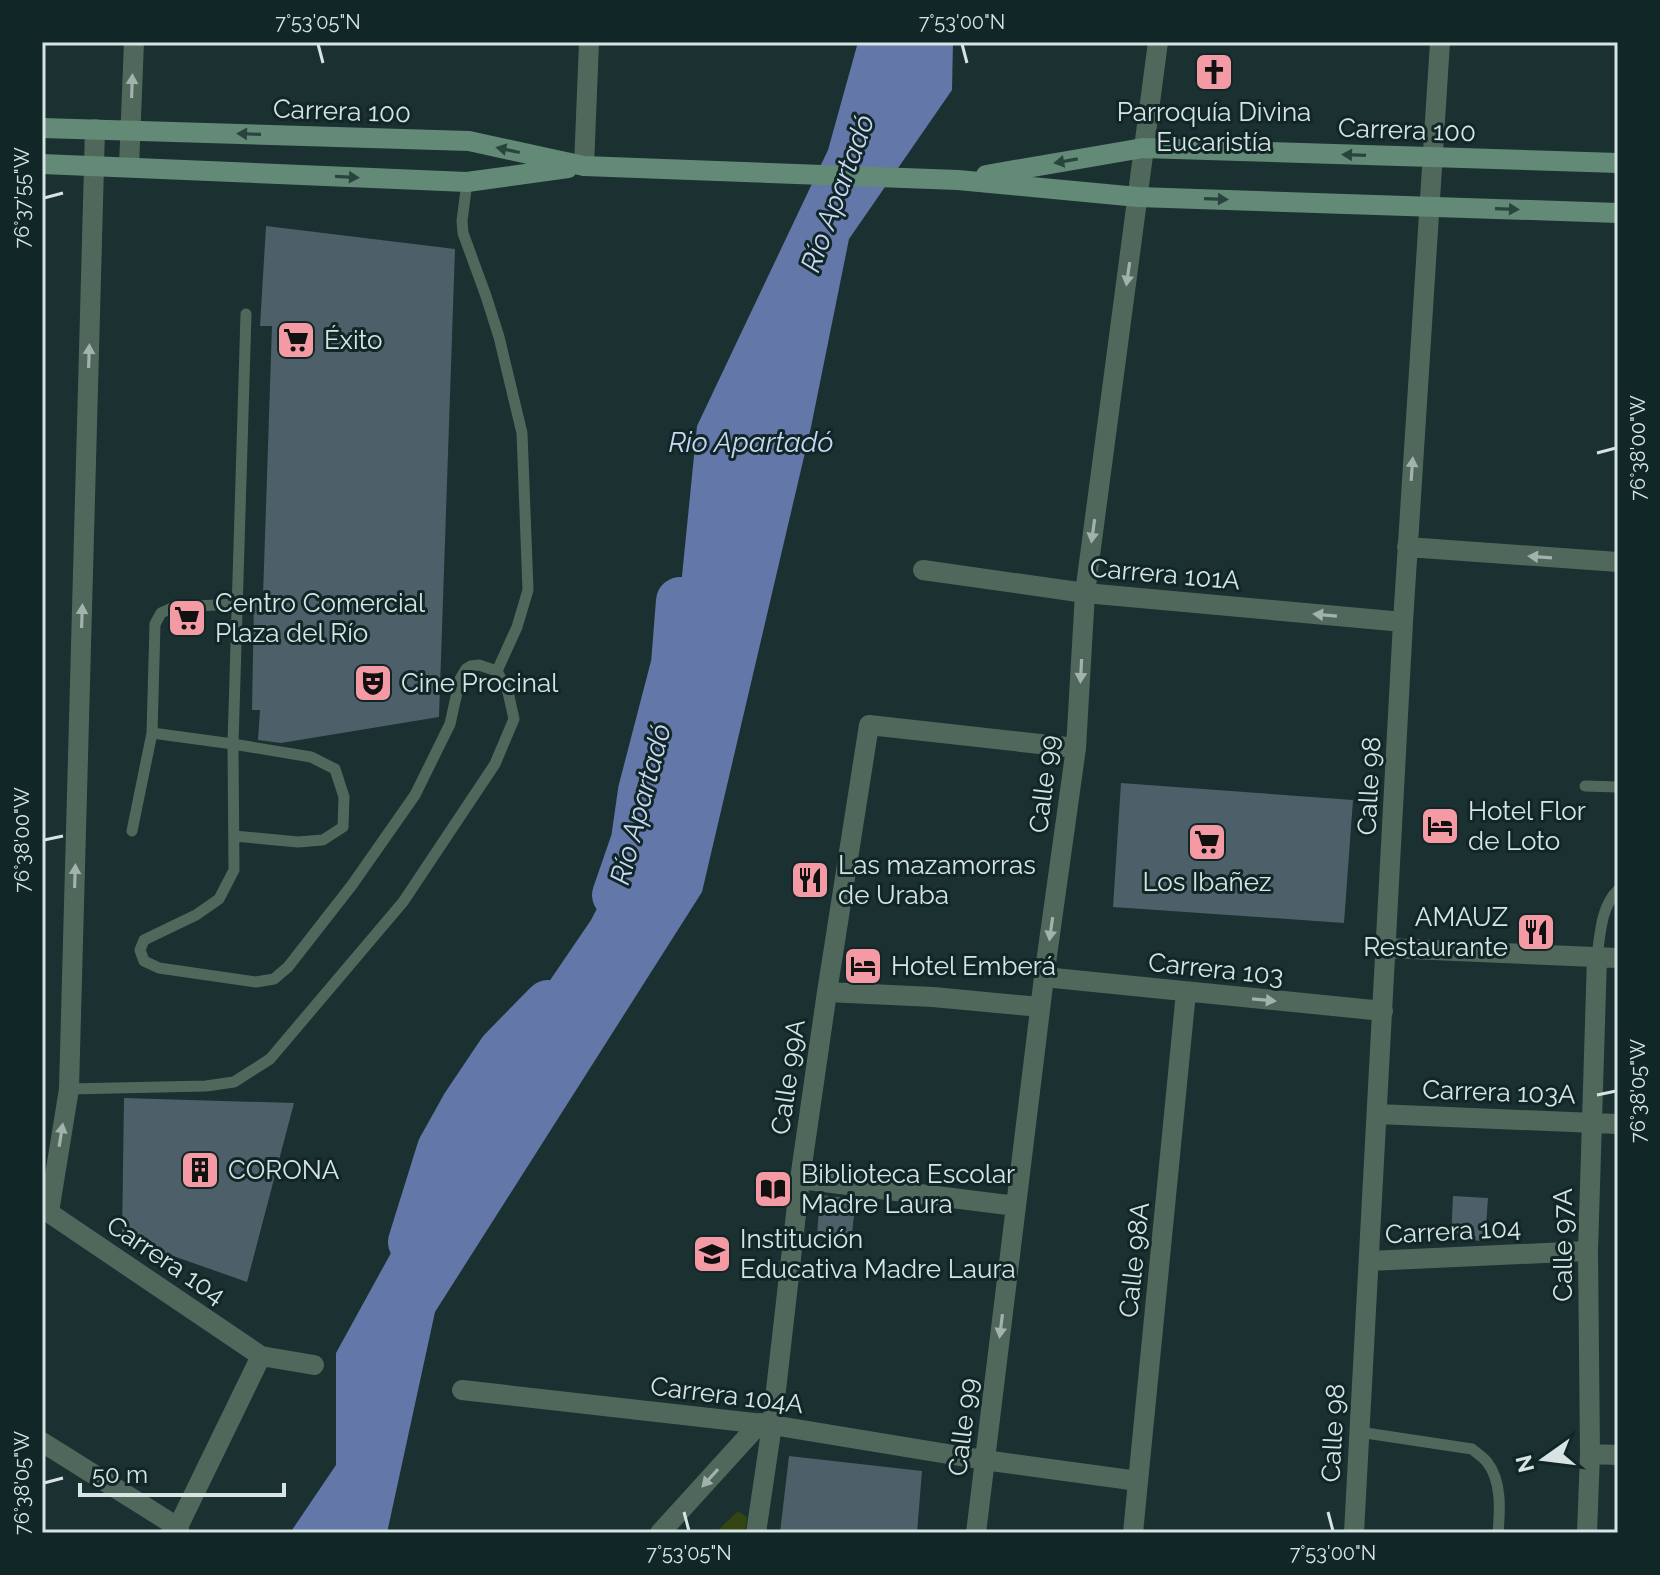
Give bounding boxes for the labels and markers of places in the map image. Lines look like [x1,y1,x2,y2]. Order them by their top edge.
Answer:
church icon: Parroquía Divina Eucaristía [1193,51,1235,93]
place label: Parroquía Divina Eucaristía [1117,97,1311,157]
supermarket icon: Éxito [275,319,317,361]
place label: Éxito [324,325,383,355]
place label: Centro Comercial Plaza del Río [215,588,426,648]
supermarket icon: Centro Comercial Plaza del Río [166,597,208,639]
theatre icon: Cine Procinal [352,662,394,704]
place label: Cine Procinal [401,668,559,698]
place label: Hotel Flor de Loto [1468,796,1586,856]
hotel icon: Hotel Flor de Loto [1419,805,1461,847]
supermarket icon: Los Ibañez [1186,821,1228,863]
place label: Las mazamorras de Uraba [838,850,1036,910]
restaurant icon: Las mazamorras de Uraba [789,859,831,901]
place label: Los Ibañez [1142,867,1272,897]
place label: AMAUZ Restaurante [1363,902,1508,962]
restaurant icon: AMAUZ Restaurante [1515,911,1557,953]
hotel icon: Hotel Emberá [842,945,884,987]
place label: Hotel Emberá [891,951,1056,981]
building icon: CORONA [179,1149,221,1191]
place label: CORONA [228,1155,340,1185]
place label: Biblioteca Escolar Madre Laura [801,1159,1015,1219]
library icon: Biblioteca Escolar Madre Laura [752,1168,794,1210]
place label: Institución Educativa Madre Laura [740,1224,1016,1284]
school or university icon: Institución Educativa Madre Laura [691,1233,733,1275]

